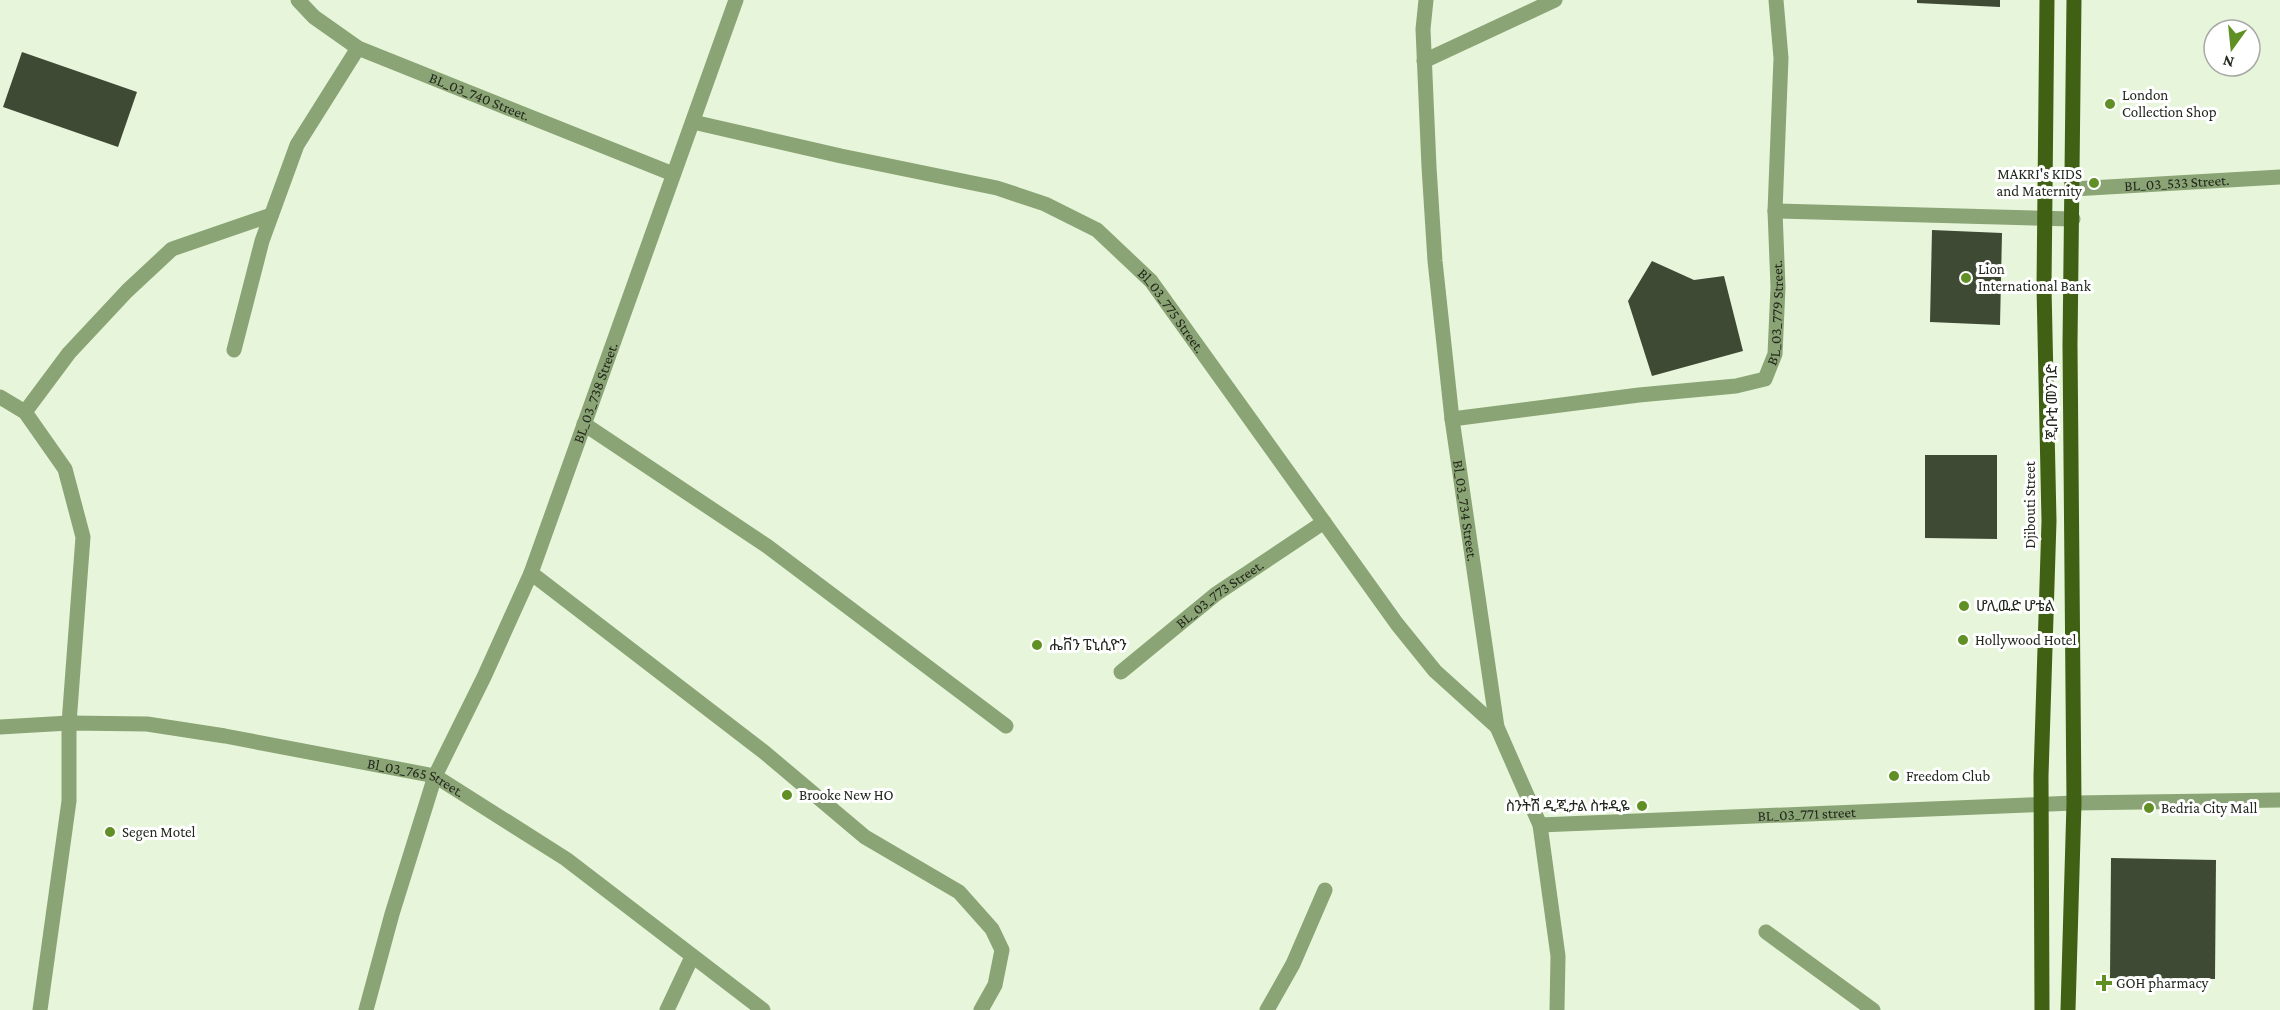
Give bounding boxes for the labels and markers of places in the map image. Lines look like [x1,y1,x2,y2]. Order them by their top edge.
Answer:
place label: London Collection Shop [2122,87,2217,121]
marker: London Collection Shop [2103,97,2117,111]
place label: MAKRI's KIDS and Maternity [1996,166,2082,200]
marker: MAKRI's KIDS and Maternity [2087,176,2101,190]
place label: Lion International Bank [1978,261,2092,294]
marker: Lion International Bank [1959,271,1973,285]
place label: ሆሊዉድ ሆቴል [1976,598,2055,614]
marker: ሆሊዉድ ሆቴል [1957,599,1971,613]
place label: Hollywood Hotel [1975,632,2076,649]
marker: Hollywood Hotel [1956,633,1970,647]
place label: ሔቨን ፔኒሲዮን [1049,637,1127,653]
marker: ሔቨን ፔኒሲዮን [1030,638,1044,652]
place label: Freedom Club [1906,768,1990,784]
marker: Freedom Club [1887,769,1901,783]
place label: Brooke New HO [799,787,894,803]
marker: Brooke New HO [780,788,794,802]
place label: ስንትሽ ዲጂታል ስቱዲዬ [1506,798,1630,814]
marker: ስንትሽ ዲጂታል ስቱዲዬ [1635,799,1649,813]
place label: Bedria City Mall [2161,800,2257,817]
marker: Bedria City Mall [2142,801,2156,815]
place label: Segen Motel [122,824,196,841]
marker: Segen Motel [103,825,117,839]
place label: GOH pharmacy [2116,975,2209,992]
marker: GOH pharmacy [2097,976,2111,990]

